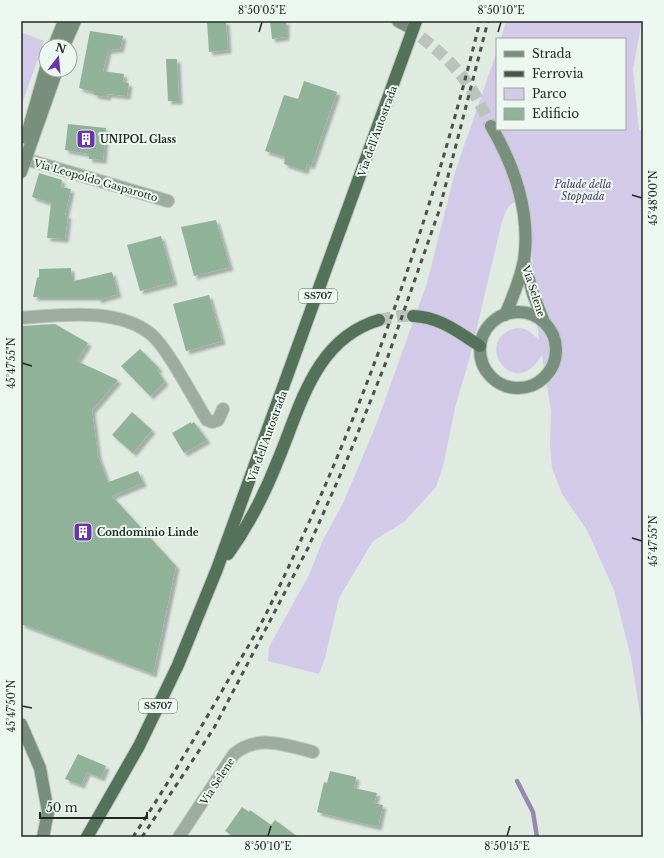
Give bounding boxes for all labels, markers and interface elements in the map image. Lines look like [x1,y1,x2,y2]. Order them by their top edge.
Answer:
text: 8°50'05"E [238,4,286,17]
text: 8°50'10"E [478,4,524,17]
north arrow [38,38,78,78]
legend [496,38,626,130]
text: N [54,40,68,57]
text: Strada [532,46,572,61]
text: Ferrovia [532,66,584,81]
street label: Via dell'Autostrada [355,84,400,179]
text: Parco [532,86,567,101]
text: Edificio [532,106,579,121]
building icon: UNIPOL Glass [75,128,97,150]
place label: UNIPOL Glass [100,133,177,146]
street label: Via Leopoldo Gasparotto [32,156,160,205]
text: 45°48'00"N [647,170,660,226]
park label: Palude della Stoppada [554,178,612,203]
street label: Via Selene [519,263,548,319]
road number: SS707 [299,289,337,303]
text: 45°47'55"N [5,337,18,389]
street label: Via dell'Autostrada [245,389,290,484]
text: 45°47'55"N [647,515,660,567]
building icon: Condominio Linde [72,521,94,543]
place label: Condominio Linde [97,526,199,539]
text: 45°47'50"N [5,680,18,732]
road number: SS707 [139,699,177,713]
street label: Via Selene [197,755,238,808]
scale bar [40,794,147,820]
text: 50 m [46,800,78,815]
text: 8°50'10"E [245,840,291,853]
text: 8°50'15"E [484,840,530,853]

